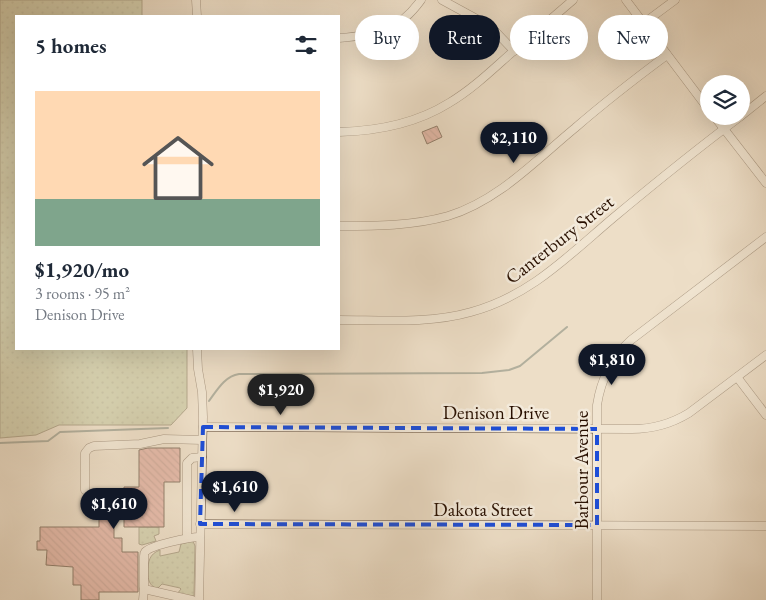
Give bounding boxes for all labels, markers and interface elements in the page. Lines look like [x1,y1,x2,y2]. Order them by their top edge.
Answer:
chip: Buy [355,15,419,60]
chip: Rent [429,15,500,60]
chip: Filters [510,15,588,60]
chip: New [598,15,668,60]
icon: filters [292,31,320,59]
text: 5 homes [35,32,107,59]
map controls [700,75,750,125]
button: layers [700,75,750,125]
pin: $2,110 [473,121,555,164]
icon: home [133,123,223,213]
text: $2,110 [491,127,537,148]
street label: Canterbury Street [500,189,619,290]
text: $1,920/mo [35,256,129,283]
text: 3 rooms · 95 m² [35,283,130,304]
text: Denison Drive [35,304,125,325]
pin: $1,810 [571,344,653,386]
text: $1,810 [589,349,635,370]
pin: $1,920 [240,374,322,416]
text: $1,920 [258,379,304,400]
street label: Denison Drive [443,400,549,425]
street label: Barbour Avenue [569,411,594,529]
pin: $1,610 [194,470,276,513]
text: $1,610 [212,476,258,497]
pin: $1,610 [73,488,155,530]
text: $1,610 [91,493,137,514]
street label: Dakota Street [433,497,533,522]

